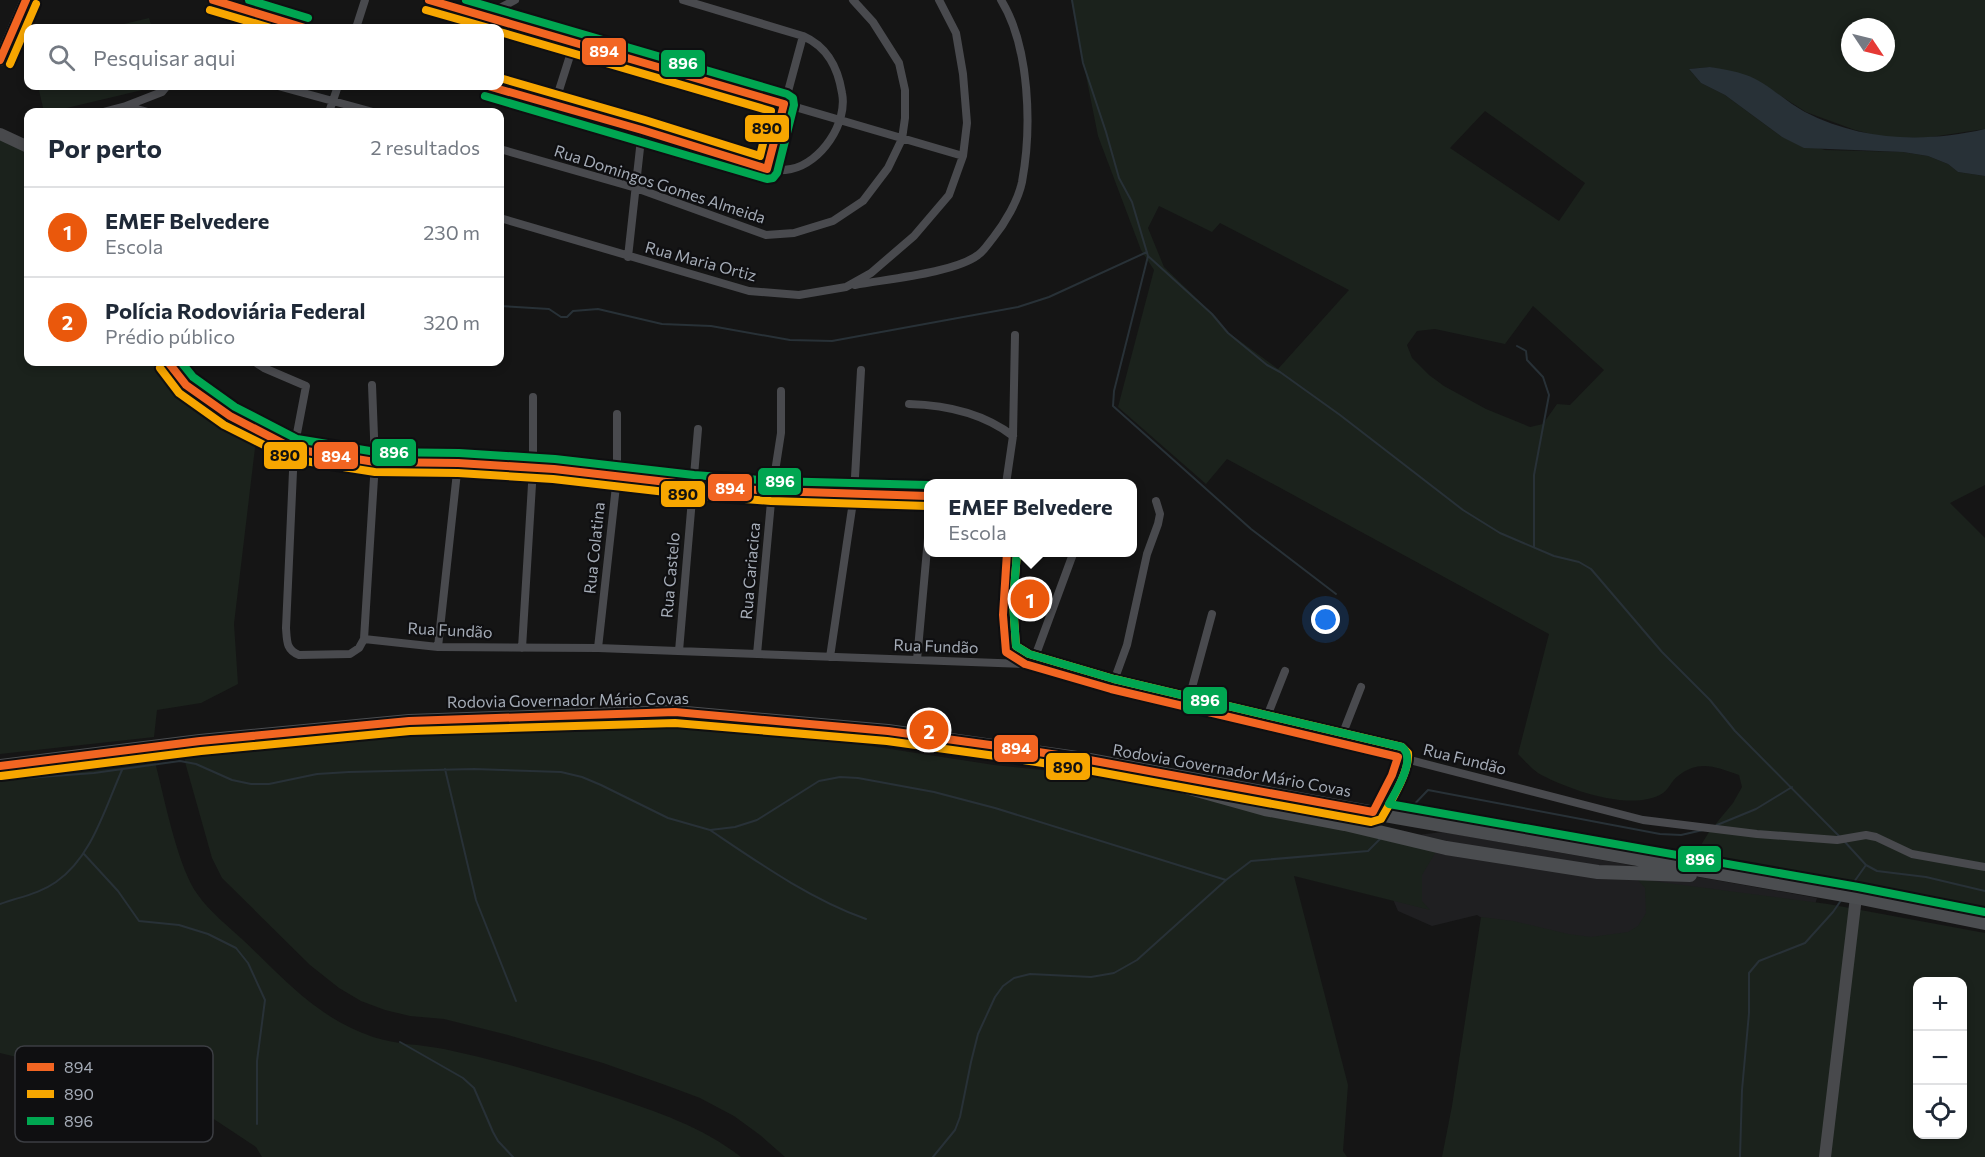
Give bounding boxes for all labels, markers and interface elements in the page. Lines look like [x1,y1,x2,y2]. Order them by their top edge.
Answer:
north arrow [1841,18,1895,72]
search box [24,24,504,90]
line badge: 894 [581,37,627,66]
icon: search [45,41,78,74]
text: 894 [589,41,619,60]
text: Pesquisar aqui [93,44,236,71]
line badge: 896 [660,49,706,78]
text: 896 [668,53,698,72]
line badge: 890 [744,114,790,143]
text: 890 [752,118,782,137]
text: Por perto [48,132,162,163]
text: 2 resultados [370,135,480,159]
street label: Rua Domingos Gomes Almeida [552,140,768,227]
text: EMEF Belvedere [105,207,269,234]
text: 1 [63,220,72,244]
text: 230 m [423,220,480,244]
text: Escola [105,234,163,258]
street label: Rua Maria Ortiz [643,237,759,285]
text: Polícia Rodoviária Federal [105,297,365,324]
text: 2 [62,310,73,334]
text: 320 m [423,310,480,334]
text: Prédio público [105,324,235,348]
line badge: 896 [371,438,417,467]
line badge: 890 [263,441,308,470]
line badge: 894 [313,441,359,470]
text: 896 [379,442,409,461]
text: 890 [270,445,300,464]
text: 894 [321,446,351,465]
line badge: 896 [757,467,802,496]
text: 896 [765,471,795,490]
line badge: 894 [707,473,753,502]
text: 894 [715,478,745,497]
popup [924,479,1137,557]
line badge: 890 [660,480,706,508]
text: 890 [668,484,698,503]
text: EMEF Belvedere [948,493,1113,520]
street label: Rua Colatina [579,501,608,595]
text: Escola [948,520,1007,544]
street label: Rua Cariacica [736,522,763,620]
street label: Rua Castelo [656,531,683,619]
pin: 1 [1010,576,1050,622]
your location [1311,605,1340,634]
street label: Rua Fundão [407,618,493,641]
street label: Rua Fundão [893,635,979,656]
line badge: 896 [1182,686,1228,715]
street label: Rodovia Governador Mário Covas [447,688,689,711]
text: 896 [1190,690,1220,709]
pin: 2 [910,708,948,752]
line badge: 894 [993,734,1039,763]
text: 894 [1001,738,1031,757]
street label: Rodovia Governador Mário Covas [1111,739,1353,800]
street label: Rua Fundão [1422,739,1509,778]
line badge: 890 [1045,752,1091,781]
text: 890 [1053,757,1083,776]
line badge: 896 [1677,845,1722,873]
text: 896 [1685,849,1715,868]
map controls [1913,977,1967,1139]
button: + [1913,977,1967,1031]
button: − [1913,1031,1967,1085]
legend [15,1046,213,1142]
text: 894 [64,1057,93,1076]
text: 890 [64,1084,94,1103]
button: locate [1913,1085,1967,1139]
text: 896 [64,1111,93,1130]

